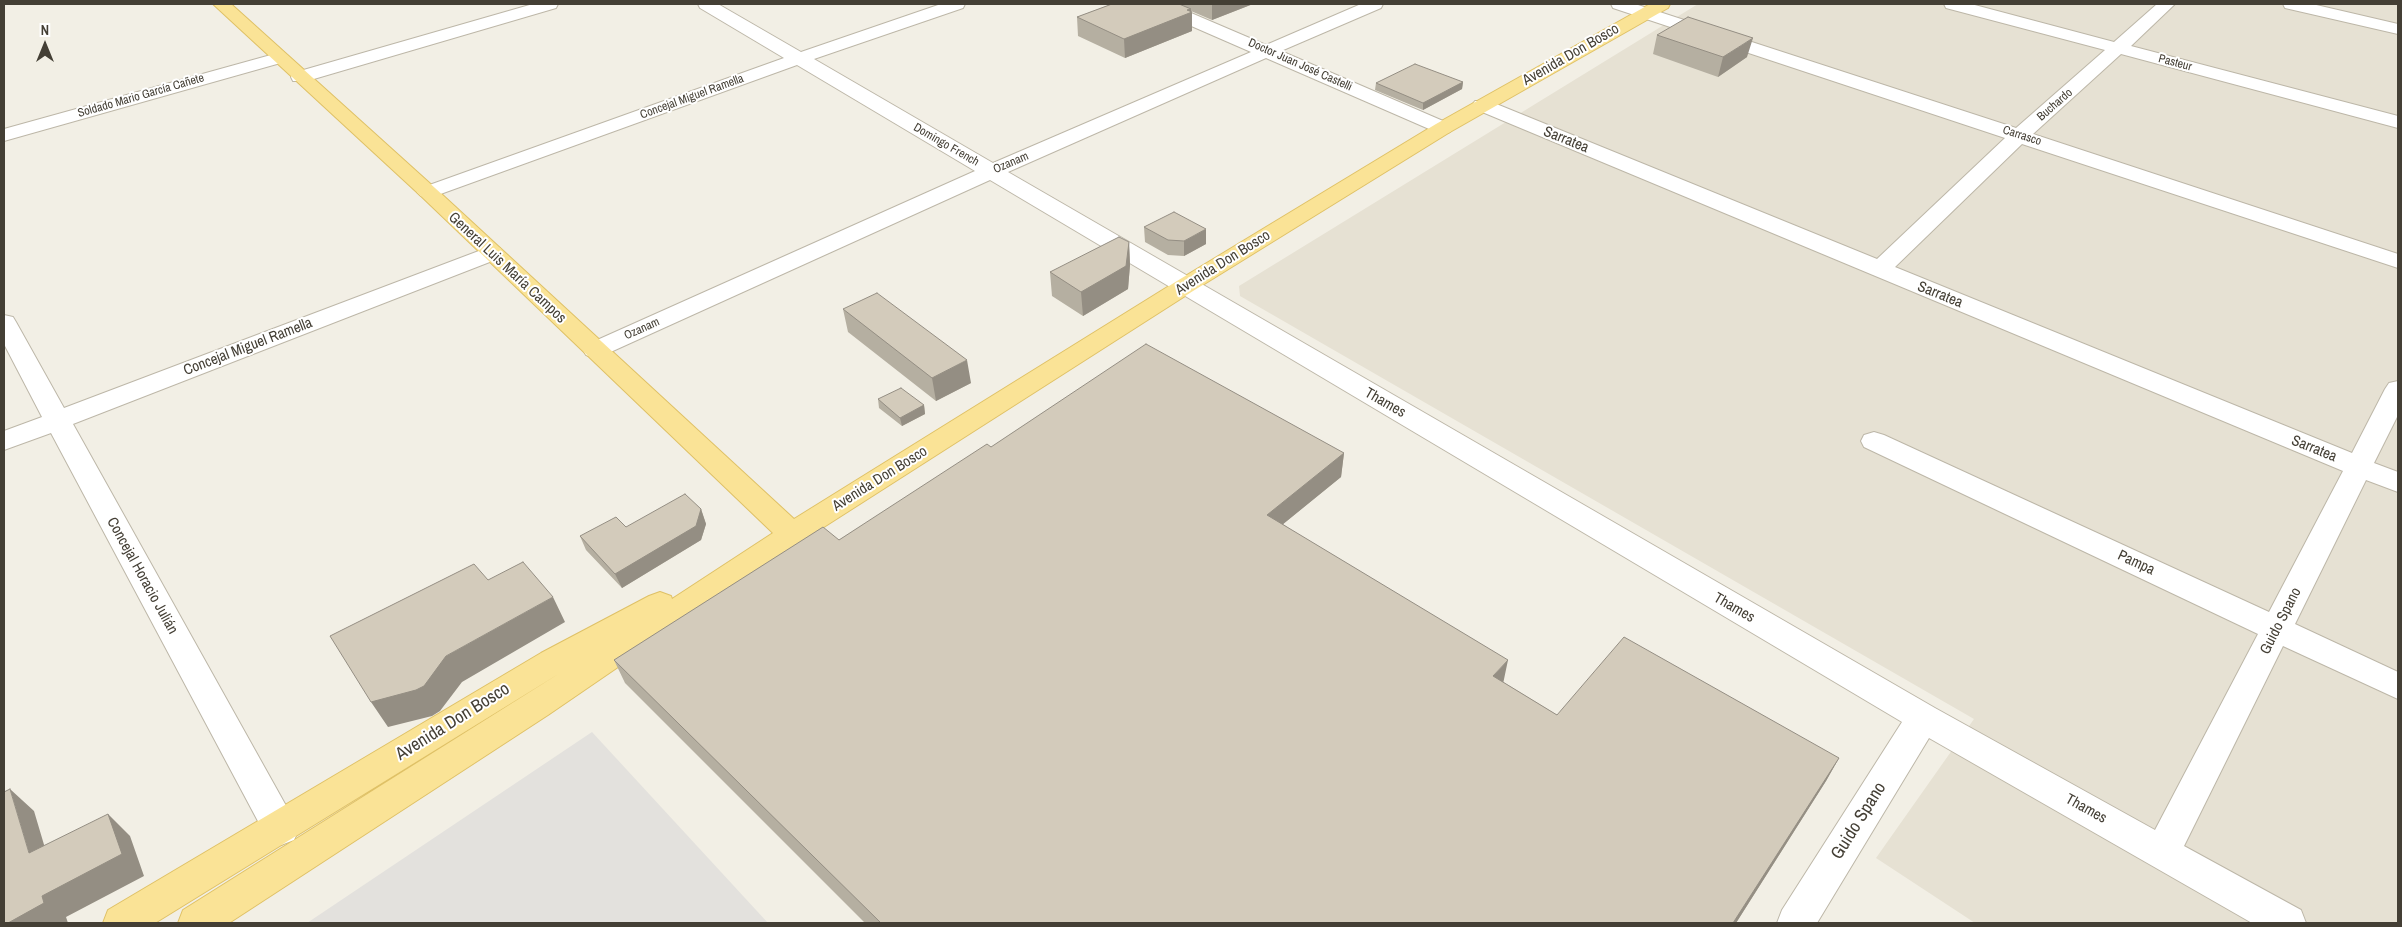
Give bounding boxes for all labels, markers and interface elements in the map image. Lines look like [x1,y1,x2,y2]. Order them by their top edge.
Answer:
north arrow [20,20,70,70]
street label: Avenida Don Bosco [1520,20,1622,90]
text: N [41,21,49,39]
street label: Doctor Juan José Castelli [1246,36,1354,94]
street label: Pasteur [2157,52,2193,74]
street label: Soldado Mario García Cañete [76,71,206,121]
street label: Concejal Miguel Ramella [638,72,746,122]
street label: Buchardo [2034,86,2076,124]
street label: Domingo French [911,120,981,170]
street label: Sarratea [1541,123,1591,157]
street label: Carrasco [2001,123,2043,149]
street label: Ozanam [991,149,1031,177]
street label: General Luis María Campos [444,209,570,327]
street label: Avenida Don Bosco [1172,227,1274,299]
street label: Sarratea [1915,278,1965,312]
street label: Concejal Miguel Ramella [181,314,315,380]
street label: Ozanam [622,315,662,343]
street label: Thames [1361,384,1409,422]
street label: Sarratea [2289,432,2339,466]
street label: Avenida Don Bosco [829,443,931,515]
street label: Concejal Horacio Julián [102,515,182,637]
street label: Pampa [2115,547,2157,579]
street label: Guido Spano [2257,585,2305,657]
street label: Thames [1710,589,1758,627]
street label: Avenida Don Bosco [392,678,514,766]
street label: Guido Spano [1827,778,1891,864]
street label: Thames [2062,790,2110,828]

